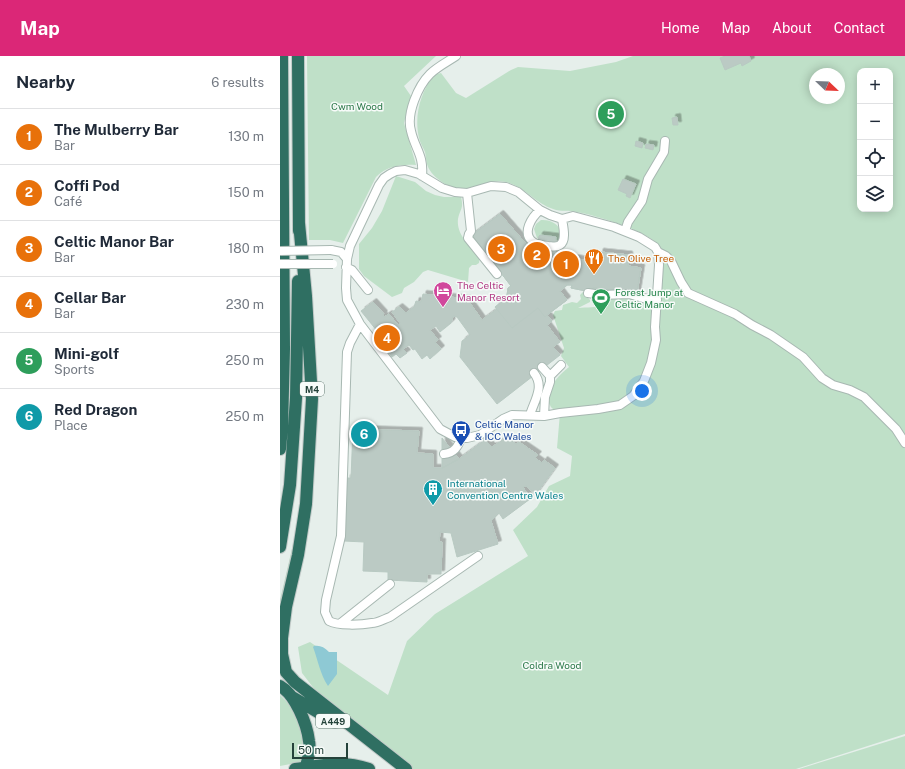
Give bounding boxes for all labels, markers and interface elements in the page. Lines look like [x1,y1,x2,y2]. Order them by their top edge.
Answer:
text: Map [20,17,60,39]
text: Home [661,20,700,36]
text: Map [722,20,750,36]
text: About [772,20,812,36]
text: Contact [834,20,885,36]
north arrow [809,68,845,104]
map controls [857,68,893,212]
button: + [857,68,893,104]
text: Nearby [16,72,75,92]
text: 6 results [211,75,264,90]
pin: 5 [598,99,624,129]
park label: Cwm Wood [331,100,383,112]
button: − [857,104,893,140]
text: The Mulberry Bar [54,121,179,138]
text: 1 [26,129,32,144]
text: 130 m [228,129,264,144]
text: Bar [54,138,75,153]
button: locate [857,140,893,176]
button: layers [857,176,893,212]
text: Coffi Pod [54,177,120,194]
text: 2 [25,185,33,200]
text: 150 m [228,185,264,200]
text: Café [54,194,82,209]
text: Celtic Manor Bar [54,233,174,250]
pin: 3 [488,234,514,264]
pin: 2 [524,240,550,270]
text: 3 [25,241,33,256]
text: 180 m [228,241,264,256]
restaurant icon: The Olive Tree [583,247,605,275]
pin: 1 [553,249,579,279]
text: Bar [54,250,75,265]
place label: The Olive Tree [608,252,675,264]
place label: The Celtic Manor Resort [457,279,520,303]
hotel icon: The Celtic Manor Resort [432,280,454,308]
place label: Forest Jump at Celtic Manor [615,286,683,310]
sports icon: Forest Jump at Celtic Manor [590,287,612,315]
text: Cellar Bar [54,289,126,306]
text: 4 [25,297,33,312]
text: 230 m [226,297,264,312]
text: Bar [54,306,75,321]
pin: 4 [374,323,400,353]
text: Mini-golf [54,345,119,362]
text: 5 [25,353,33,368]
text: 250 m [226,353,264,368]
text: Sports [54,362,94,377]
your location [632,381,652,401]
road number: M4 [300,382,324,396]
text: Red Dragon [54,401,137,418]
text: 6 [25,409,33,424]
text: 250 m [226,409,264,424]
text: Place [54,418,88,433]
place label: Celtic Manor & ICC Wales [475,418,534,442]
pin: 6 [351,419,377,449]
bus stop icon: Celtic Manor & ICC Wales [450,419,472,447]
place label: International Convention Centre Wales [447,477,563,501]
building icon: International Convention Centre Wales [422,478,444,506]
park label: Coldra Wood [522,659,582,671]
road number: A449 [316,714,350,728]
scale bar [292,741,348,760]
text: 50 m [298,744,324,756]

